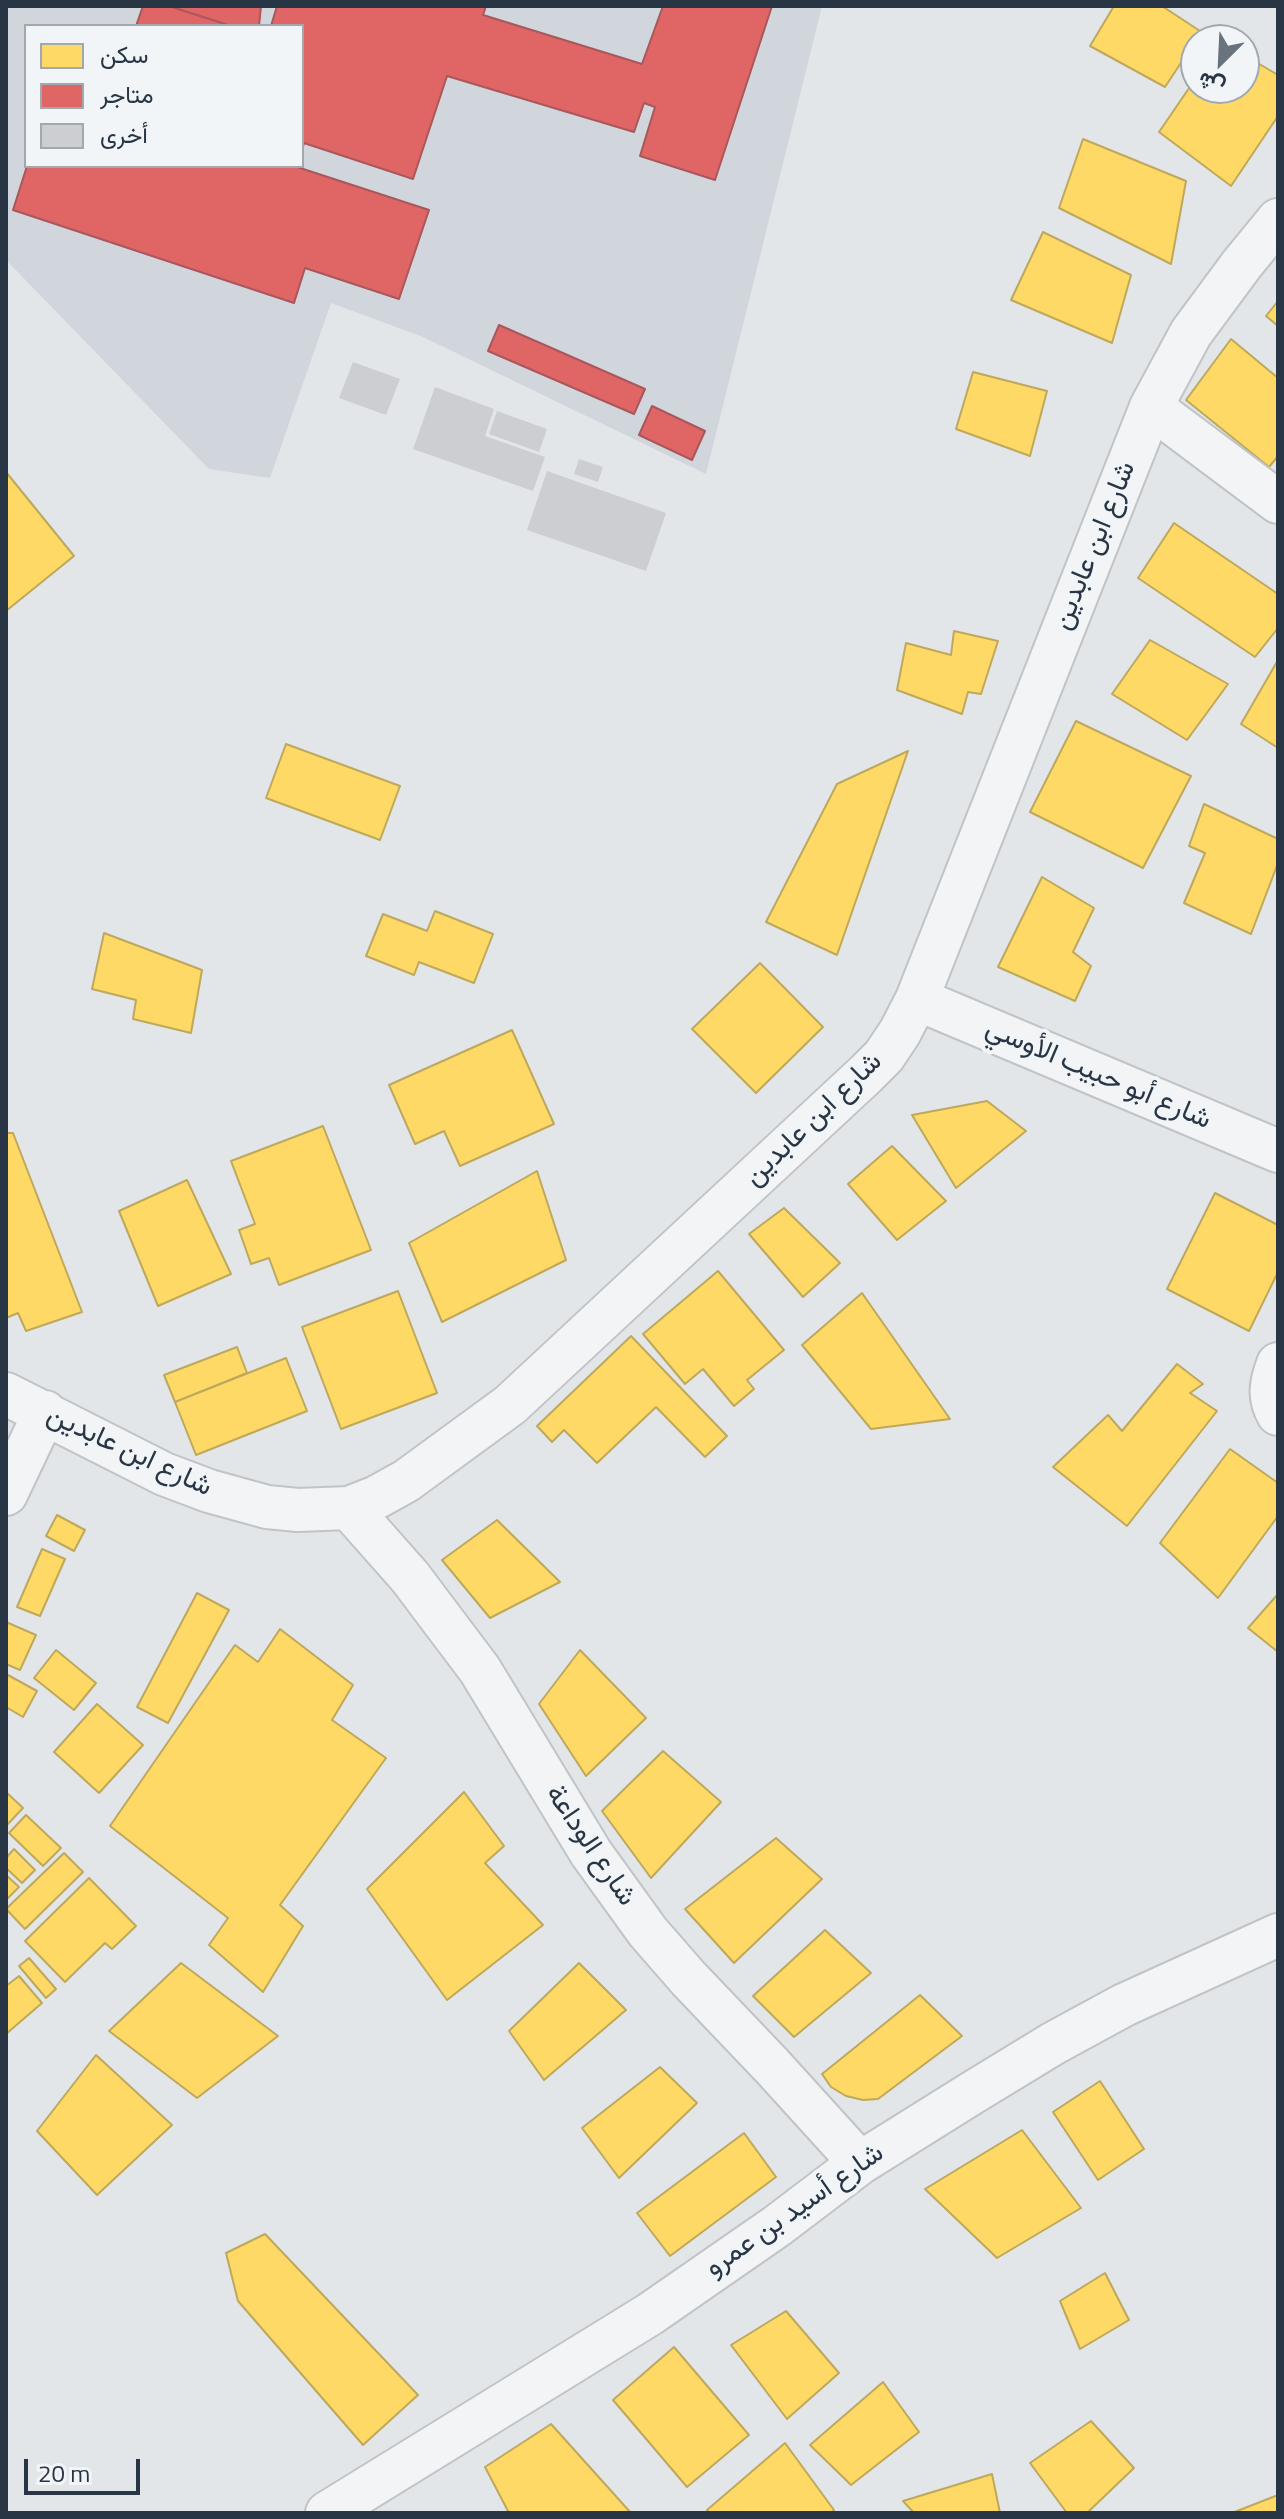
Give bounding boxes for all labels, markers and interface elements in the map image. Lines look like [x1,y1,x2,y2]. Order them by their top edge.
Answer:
legend [24,24,304,168]
north arrow [1180,24,1260,104]
text: سكن [100,36,149,72]
text: ش [1192,63,1230,105]
text: متاجر [100,76,154,112]
text: أخرى [100,116,148,152]
street label: شارع ابن عابدين [1046,457,1144,635]
street label: شارع أبو حبيب الأوسي [980,1012,1216,1138]
street label: شارع ابن عابدين [738,1046,890,1194]
street label: شارع ابن عابدين [41,1399,217,1505]
street label: شارع الوداعة [537,1779,643,1913]
street label: شارع أسيد بن عمرو [699,2137,891,2285]
scale bar [28,2443,144,2493]
text: 20 m [38,2455,90,2491]

